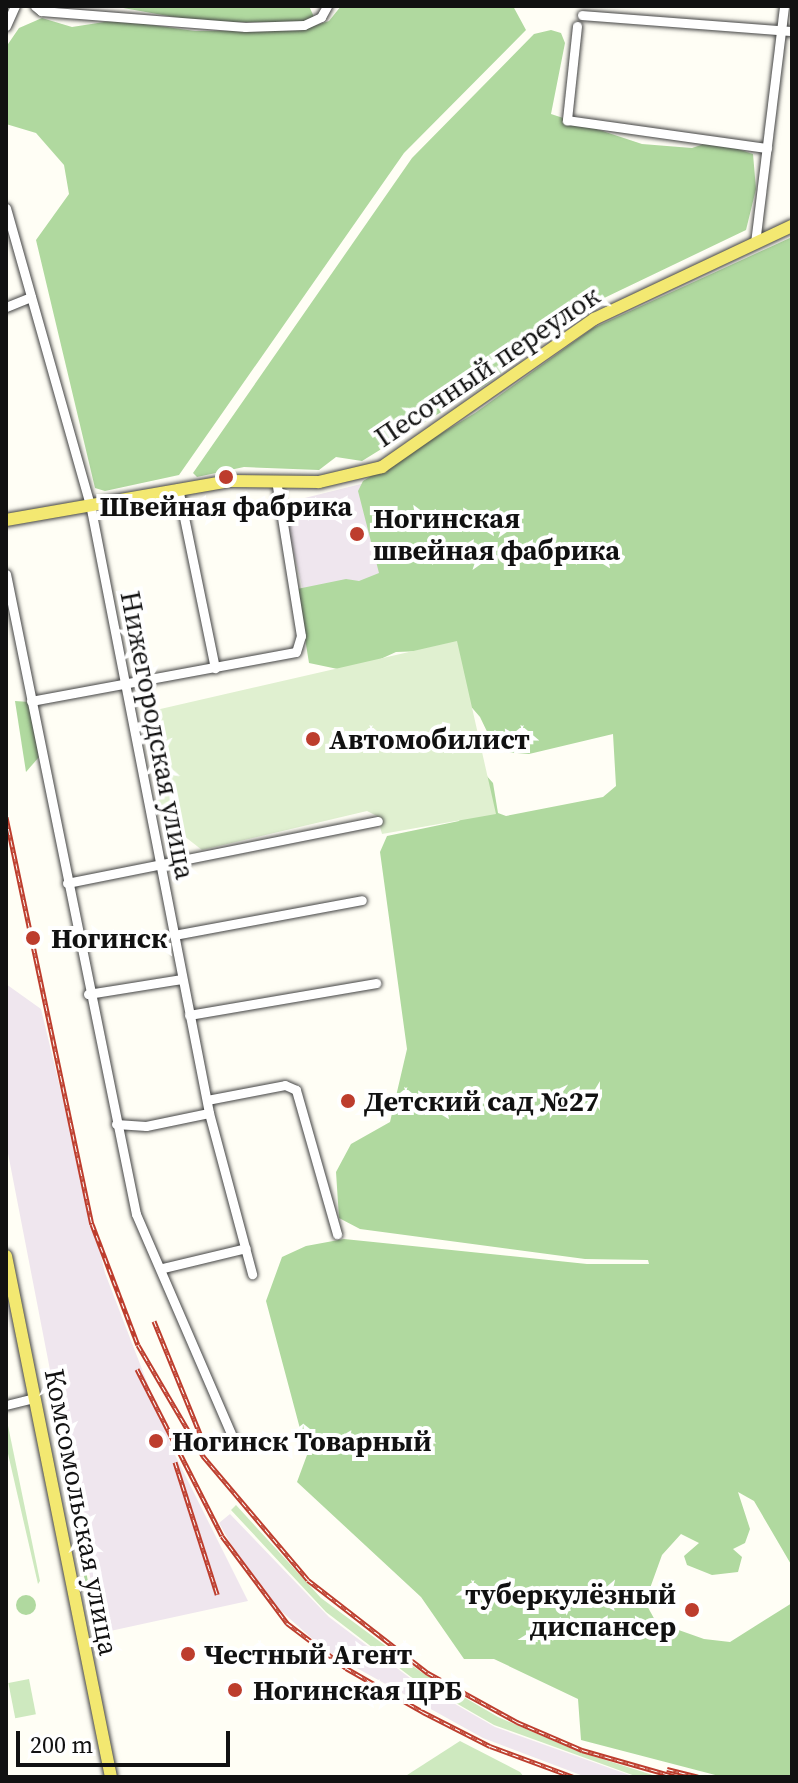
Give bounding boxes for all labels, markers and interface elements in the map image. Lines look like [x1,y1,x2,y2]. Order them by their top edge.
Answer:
street label: Песочный переулок [368,278,606,454]
marker: Швейная фабрика [217,468,235,486]
place label: Швейная фабрика [100,489,352,523]
place label: Ногинская швейная фабрика [373,501,620,567]
marker: Ногинская швейная фабрика [348,525,366,543]
street label: Нижегородская улица [114,588,202,882]
place label: Автомобилист [329,722,530,756]
marker: Автомобилист [304,730,322,748]
place label: Ногинск [51,921,167,955]
marker: Ногинск [22,927,44,949]
place label: Детский сад №27 [364,1084,599,1118]
marker: Детский сад №27 [339,1092,357,1110]
street label: Комсомольская улица [38,1366,126,1658]
place label: Ногинск Товарный [172,1424,432,1458]
marker: Ногинск Товарный [147,1432,165,1450]
place label: туберкулёзный диспансер [465,1577,676,1643]
marker: туберкулёзный диспансер [683,1601,701,1619]
place label: Честный Агент [204,1637,412,1671]
marker: Честный Агент [179,1645,197,1663]
place label: Ногинская ЦРБ [253,1673,462,1707]
marker: Ногинская ЦРБ [224,1679,246,1701]
scale bar [20,1715,234,1765]
text: 200 m [30,1728,93,1761]

